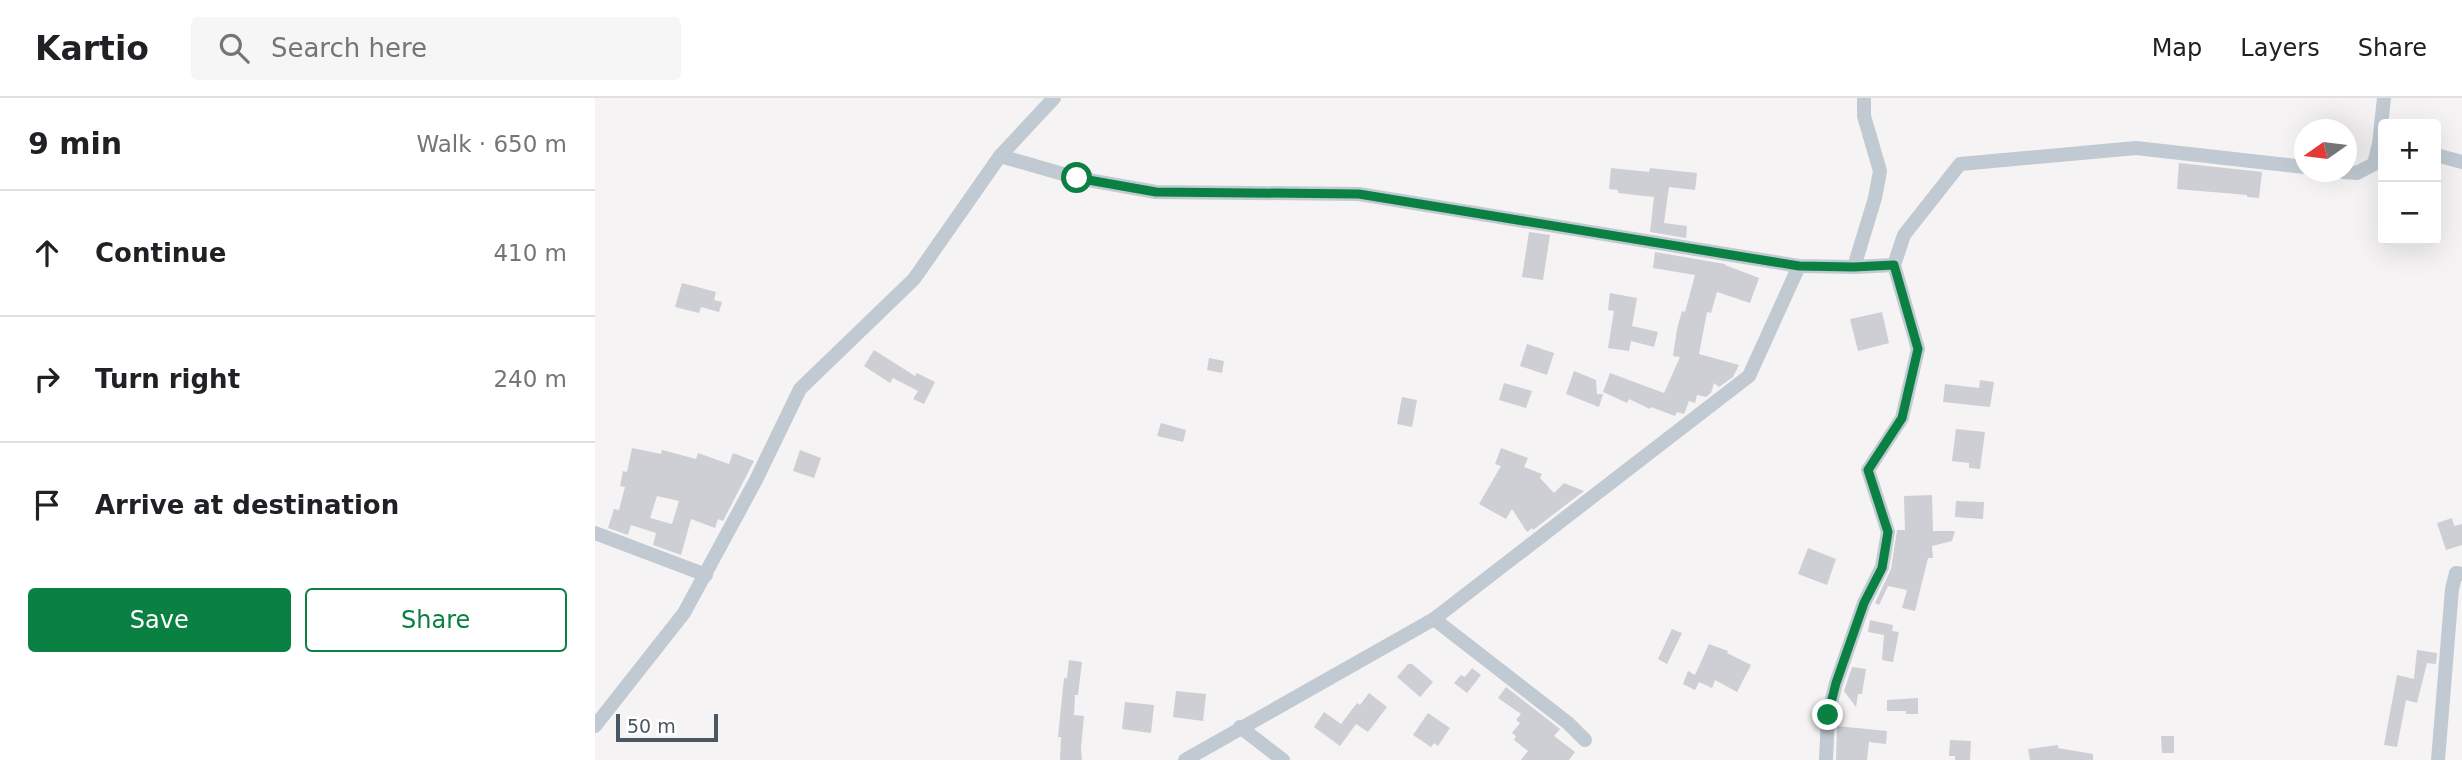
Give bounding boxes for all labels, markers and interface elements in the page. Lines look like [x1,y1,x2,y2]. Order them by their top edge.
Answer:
search box [191,17,681,80]
text: Kartio [35,29,149,68]
icon: search [215,29,253,67]
text: Search here [271,33,427,63]
text: Map [2152,34,2202,62]
text: Layers [2240,34,2320,62]
text: Share [2358,34,2427,62]
north arrow [2294,119,2357,182]
map controls [2378,119,2441,245]
button: + [2378,119,2441,182]
text: 9 min [28,126,122,161]
text: Walk · 650 m [416,131,567,157]
route start [1061,162,1092,193]
button: − [2378,182,2441,245]
icon: ahead [28,234,66,272]
text: Continue [95,238,226,268]
text: 410 m [493,240,567,266]
icon: right [28,360,66,398]
text: Turn right [95,364,240,394]
text: 240 m [493,366,567,392]
icon: arrive [28,486,66,524]
text: Arrive at destination [95,490,399,520]
button: Save [28,588,291,652]
button: Share [305,588,567,652]
route end [1812,699,1843,730]
scale bar [616,711,717,743]
text: 50 m [627,715,676,737]

